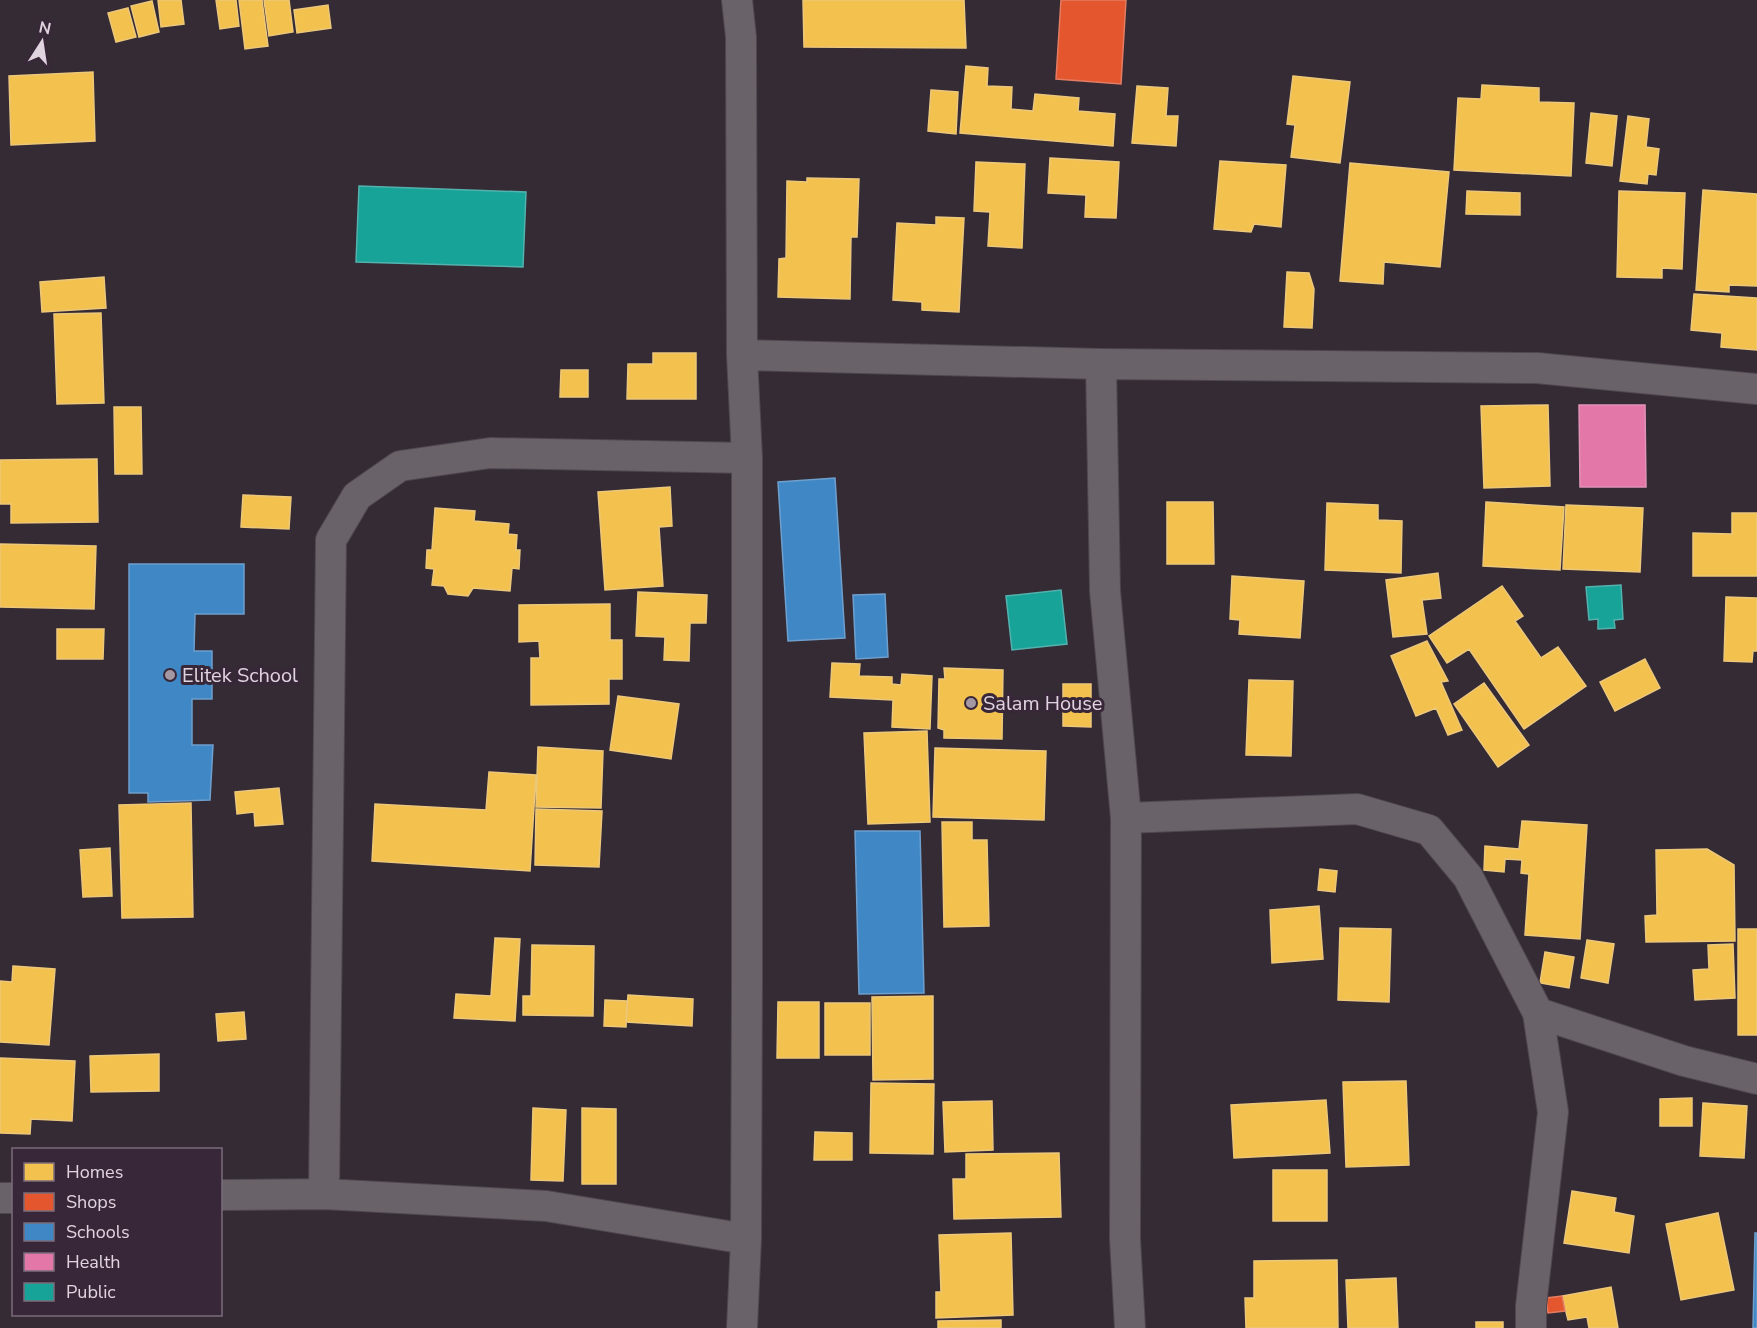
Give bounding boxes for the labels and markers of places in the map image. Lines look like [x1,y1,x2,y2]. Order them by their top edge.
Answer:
place label: Elitek School [182,662,298,689]
marker: Elitek School [163,668,177,682]
place label: Salam House [983,690,1103,717]
marker: Salam House [964,696,978,710]

